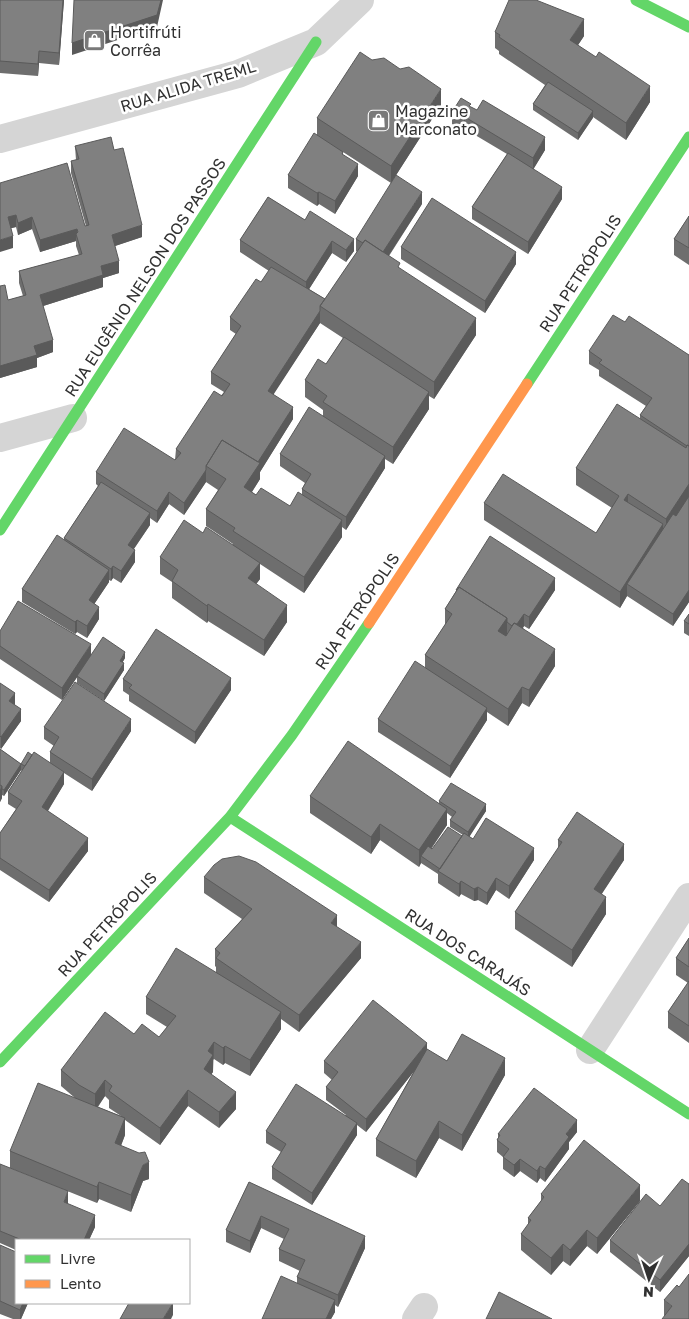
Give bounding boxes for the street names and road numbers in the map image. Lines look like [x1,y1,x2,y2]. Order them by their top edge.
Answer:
street label: RUA ALIDA TREML [118,56,258,116]
street label: RUA EUGÊNIO NELSON DOS PASSOS [60,154,230,400]
street label: RUA PETRÓPOLIS [534,210,626,336]
street label: RUA PETRÓPOLIS [311,549,403,673]
street label: RUA PETRÓPOLIS [53,867,161,981]
street label: RUA DOS CARAJÁS [401,904,535,1000]

